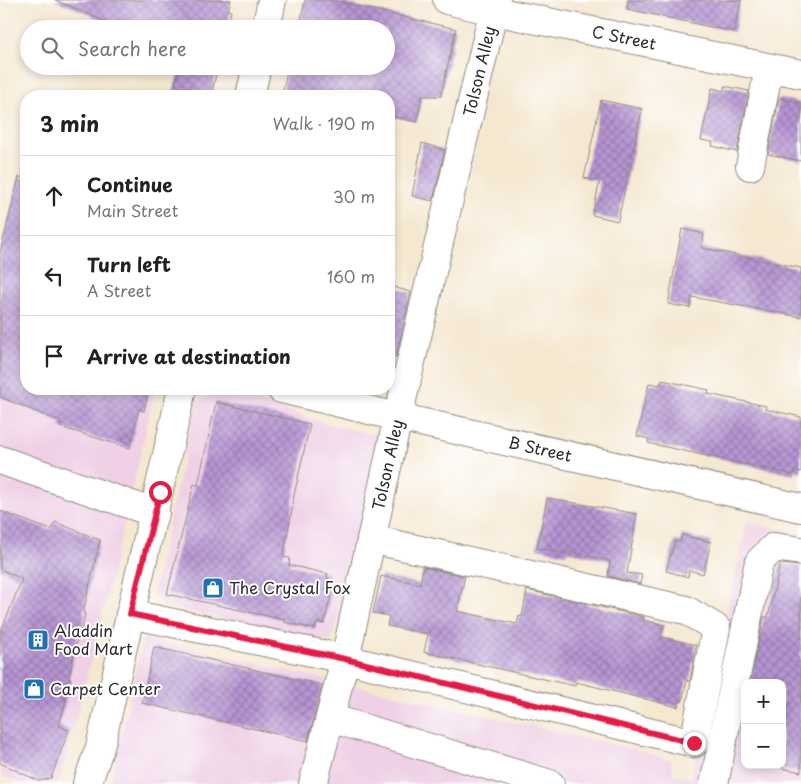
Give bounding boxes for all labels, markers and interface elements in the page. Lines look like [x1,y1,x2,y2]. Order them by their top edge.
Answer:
street label: C Street [590,18,659,55]
search box [20,20,395,75]
street label: Tolson Alley [456,23,501,119]
icon: search [38,34,66,62]
text: Search here [78,34,187,62]
text: 3 min [40,107,99,139]
text: Walk · 190 m [273,111,375,135]
text: Continue [87,170,173,198]
icon: ahead [40,182,68,210]
text: 30 m [333,184,375,208]
text: Main Street [87,198,178,222]
text: Turn left [87,250,171,278]
icon: left [40,262,68,290]
text: 160 m [327,264,375,288]
text: A Street [87,278,151,302]
icon: arrive [40,342,68,370]
text: Arrive at destination [87,342,291,370]
street label: Tolson Alley [365,417,408,512]
street label: B Street [506,429,575,467]
route start [149,481,172,504]
place label: The Crystal Fox [229,575,351,599]
shop icon: The Crystal Fox [201,576,225,600]
place label: Aladdin Food Mart [54,618,133,660]
building icon: Aladdin Food Mart [26,628,50,652]
place label: Carpet Center [50,676,161,700]
shop icon: Carpet Center [22,677,46,701]
map controls [741,679,786,769]
button: + [741,679,786,724]
button: − [741,724,786,769]
route end [683,732,706,755]

